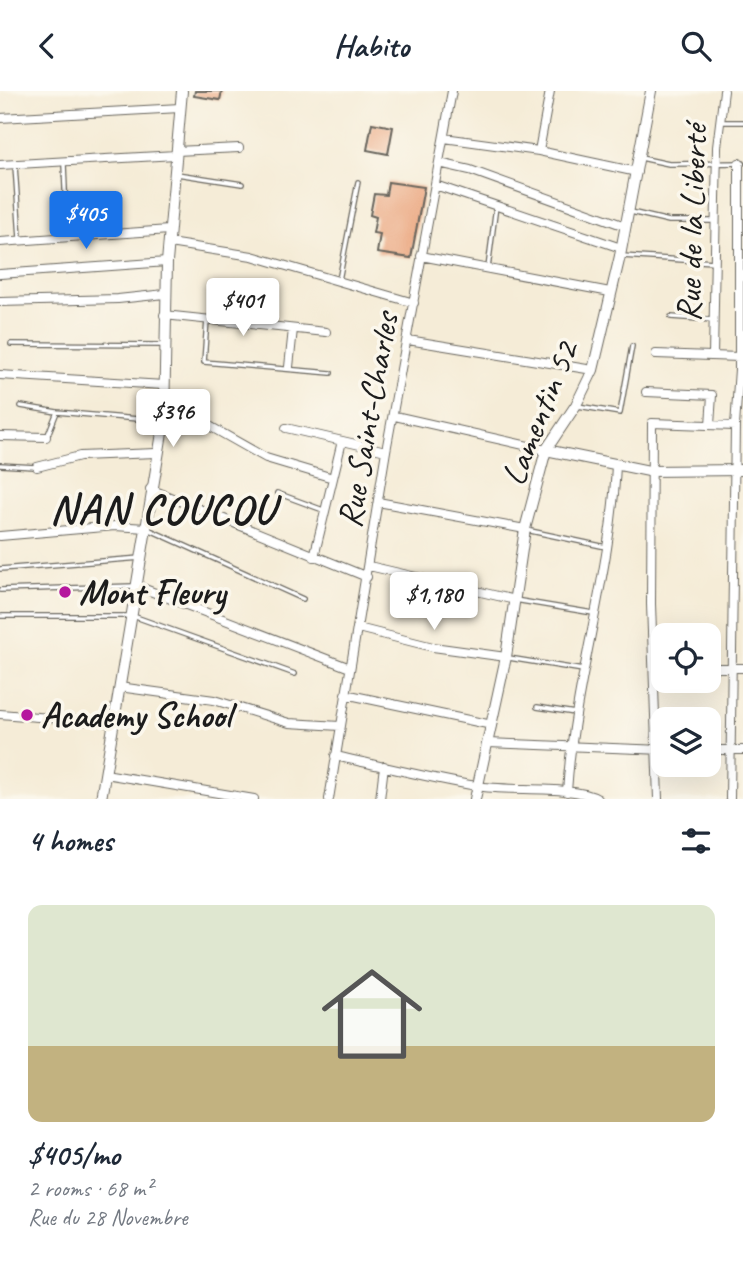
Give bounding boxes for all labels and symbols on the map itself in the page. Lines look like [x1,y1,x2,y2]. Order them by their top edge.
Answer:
street label: Rue de la Liberté [666,118,718,322]
pin: $405 [45,191,127,251]
pin: $401 [202,279,284,338]
street label: Rue Saint-Charles [326,306,409,531]
street label: Lamentin 52 [490,332,590,492]
pin: $396 [132,389,214,449]
district label: NAN COUCOU [50,483,283,536]
place label: Mont Fleury [79,570,228,615]
pin: $1,180 [377,573,491,632]
marker: Mont Fleury [57,584,73,600]
place label: Academy School [41,693,238,738]
marker: Academy School [19,707,35,723]

